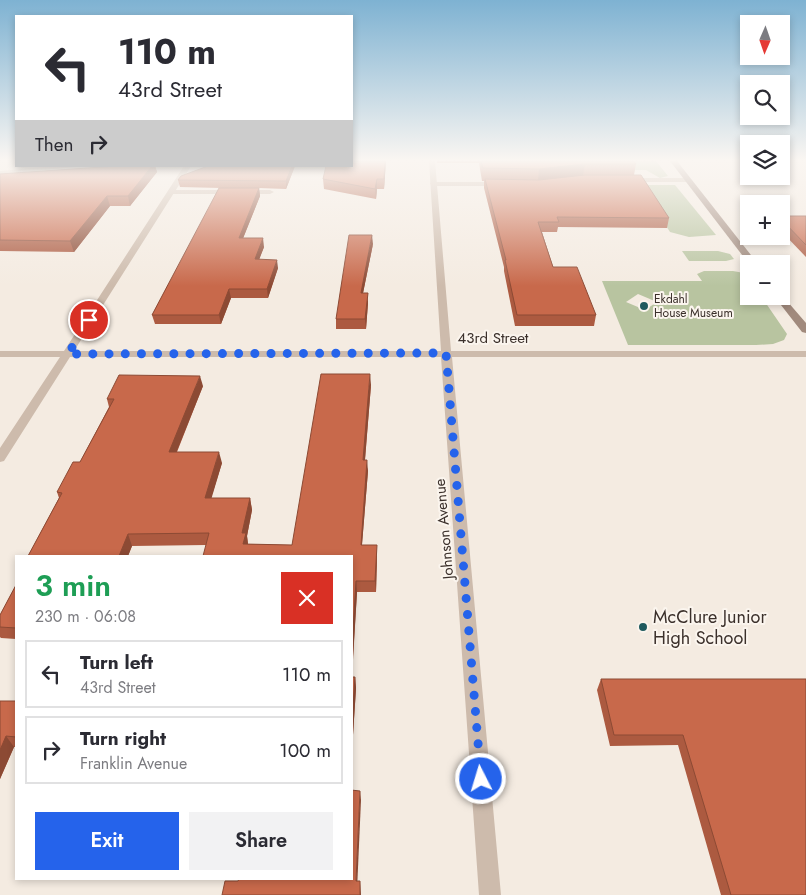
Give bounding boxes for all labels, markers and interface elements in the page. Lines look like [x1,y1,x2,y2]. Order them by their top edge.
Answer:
north arrow [740,15,790,65]
map controls [740,15,790,305]
text: 110 m [118,27,216,77]
icon: left [35,35,100,100]
text: 43rd Street [118,73,222,105]
button: search [740,75,790,125]
icon: right [84,130,112,158]
text: Then [35,131,74,158]
button: layers [740,135,790,185]
button: + [740,195,790,245]
button: − [740,255,790,305]
place label: Ekdahl House Museum [654,290,733,322]
pin [68,299,110,341]
marker: Ekdahl House Museum [638,300,650,312]
icon: arrive [75,306,103,334]
street label: 43rd Street [458,327,529,349]
street label: Johnson Avenue [429,478,460,582]
text: 3 min [35,564,111,607]
button: close [281,572,333,624]
place label: McClure Junior High School [653,604,767,651]
text: 230 m · 06:08 [35,605,136,628]
marker: McClure Junior High School [637,621,649,633]
text: Turn left [80,649,153,676]
icon: left [37,660,65,688]
text: 110 m [282,661,331,688]
text: 43rd Street [80,676,156,699]
text: Turn right [80,725,166,752]
icon: right [37,736,65,764]
text: 100 m [279,737,331,764]
text: Franklin Avenue [80,752,187,775]
position arrow [454,752,506,804]
button: Exit [35,812,179,870]
button: Share [189,812,333,870]

